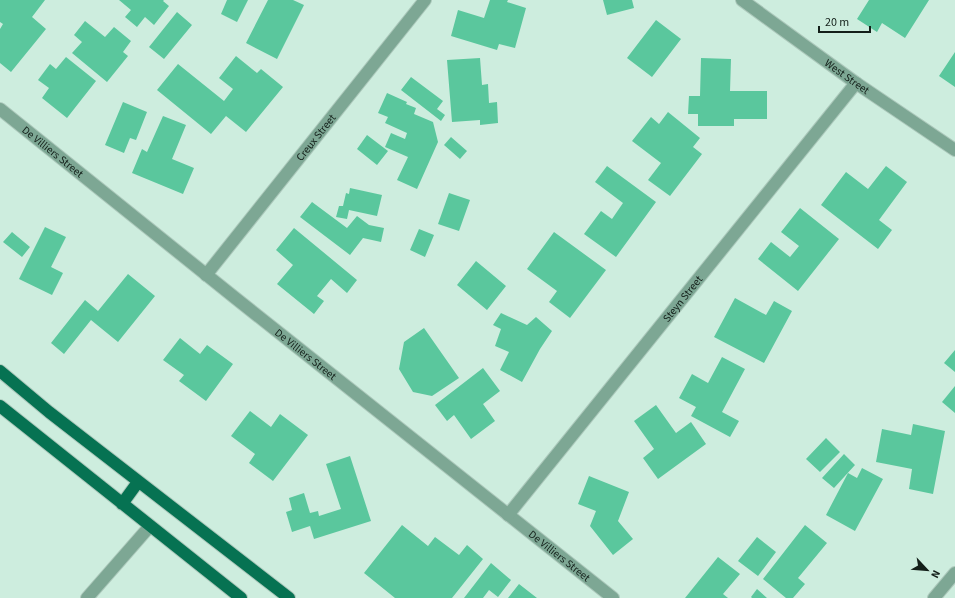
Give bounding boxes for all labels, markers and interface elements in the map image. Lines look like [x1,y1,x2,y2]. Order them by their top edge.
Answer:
scale bar [819,8,870,34]
text: 20 m [825,14,849,31]
street label: West Street [822,55,873,98]
street label: Creux Street [292,110,339,164]
street label: De Villiers Street [19,122,87,181]
street label: Steyn Street [659,272,706,325]
street label: De Villiers Street [272,325,340,383]
street label: De Villiers Street [526,526,594,585]
north arrow [907,550,947,590]
text: N [927,568,944,581]

